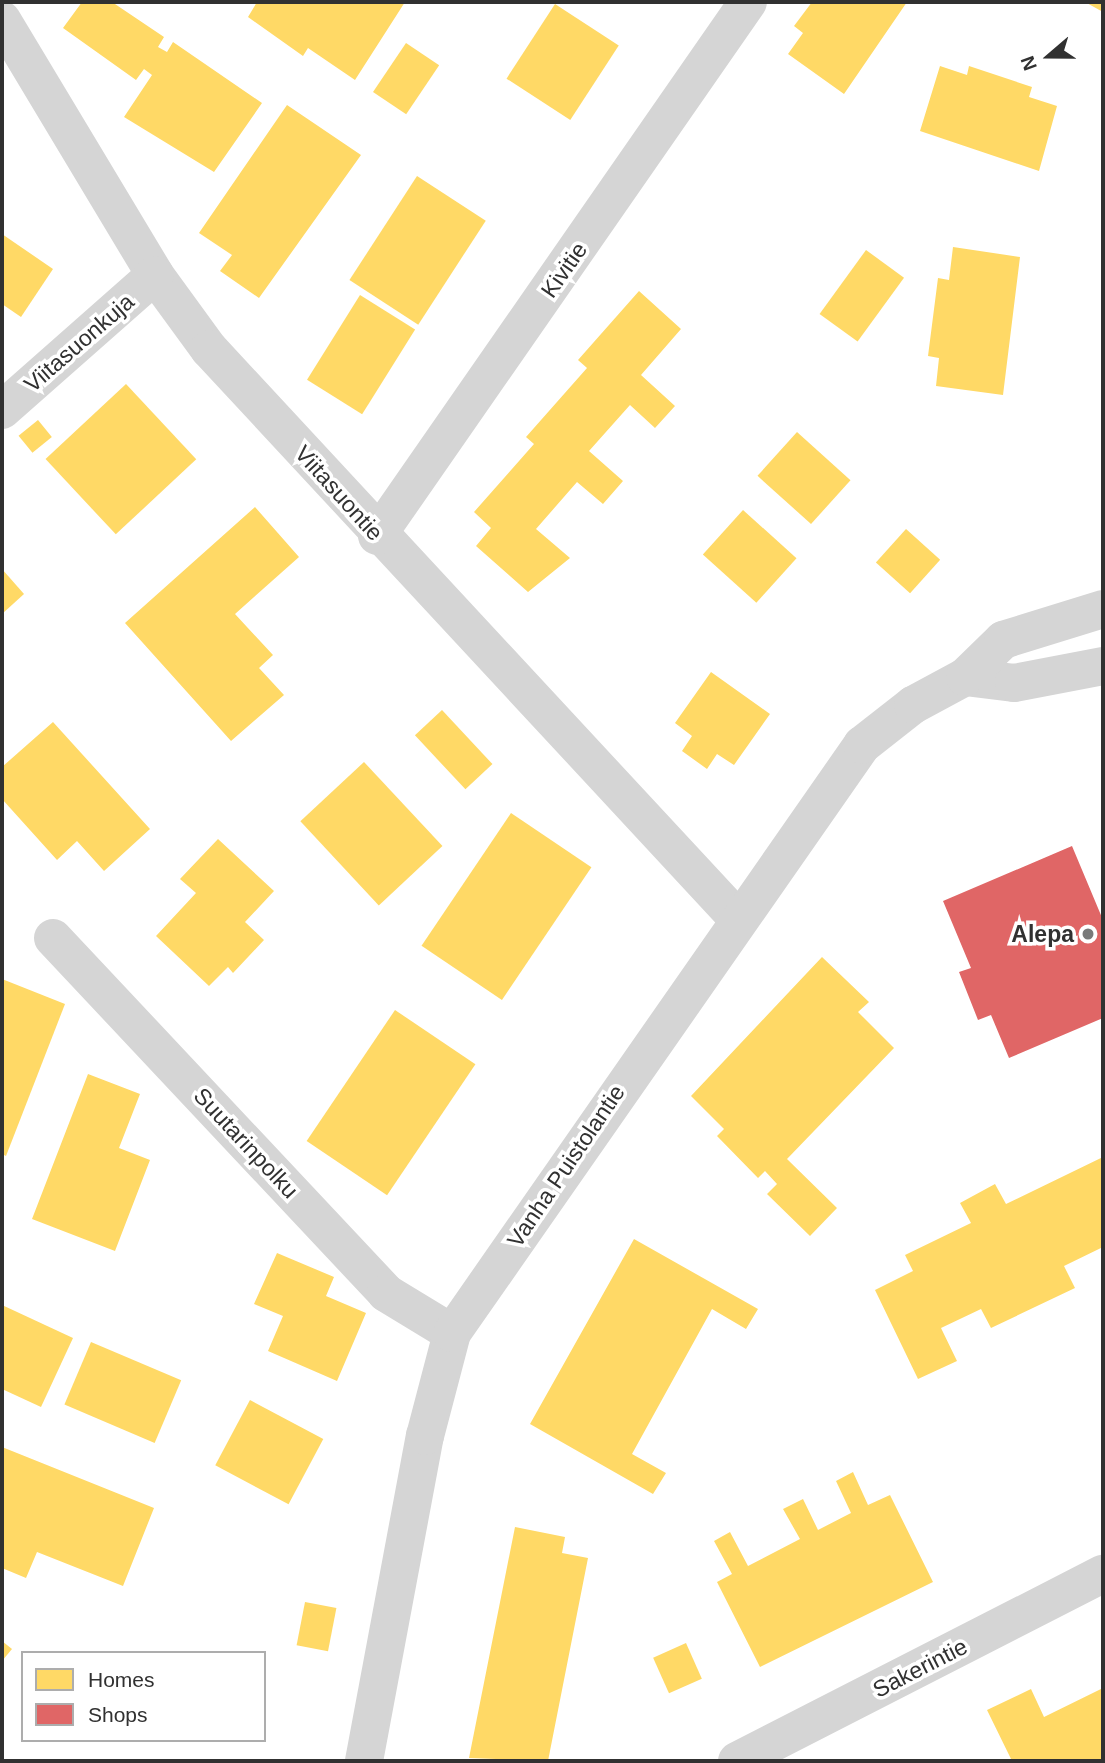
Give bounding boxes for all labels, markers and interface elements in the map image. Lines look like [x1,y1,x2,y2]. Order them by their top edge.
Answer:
north arrow [1014,21,1084,91]
text: N [1017,53,1041,73]
street label: Kivitie [535,237,593,303]
street label: Viitasuonkuja [18,288,140,398]
street label: Viitasuontie [289,440,389,546]
place label: Alepa [1011,920,1074,948]
marker: Alepa [1080,926,1096,942]
street label: Vanha Puistolantie [501,1079,631,1253]
street label: Suutarinpolku [188,1082,304,1204]
street label: Sakerintie [868,1632,972,1704]
legend [21,1651,266,1742]
text: Homes [88,1668,155,1691]
text: Shops [88,1703,148,1726]

